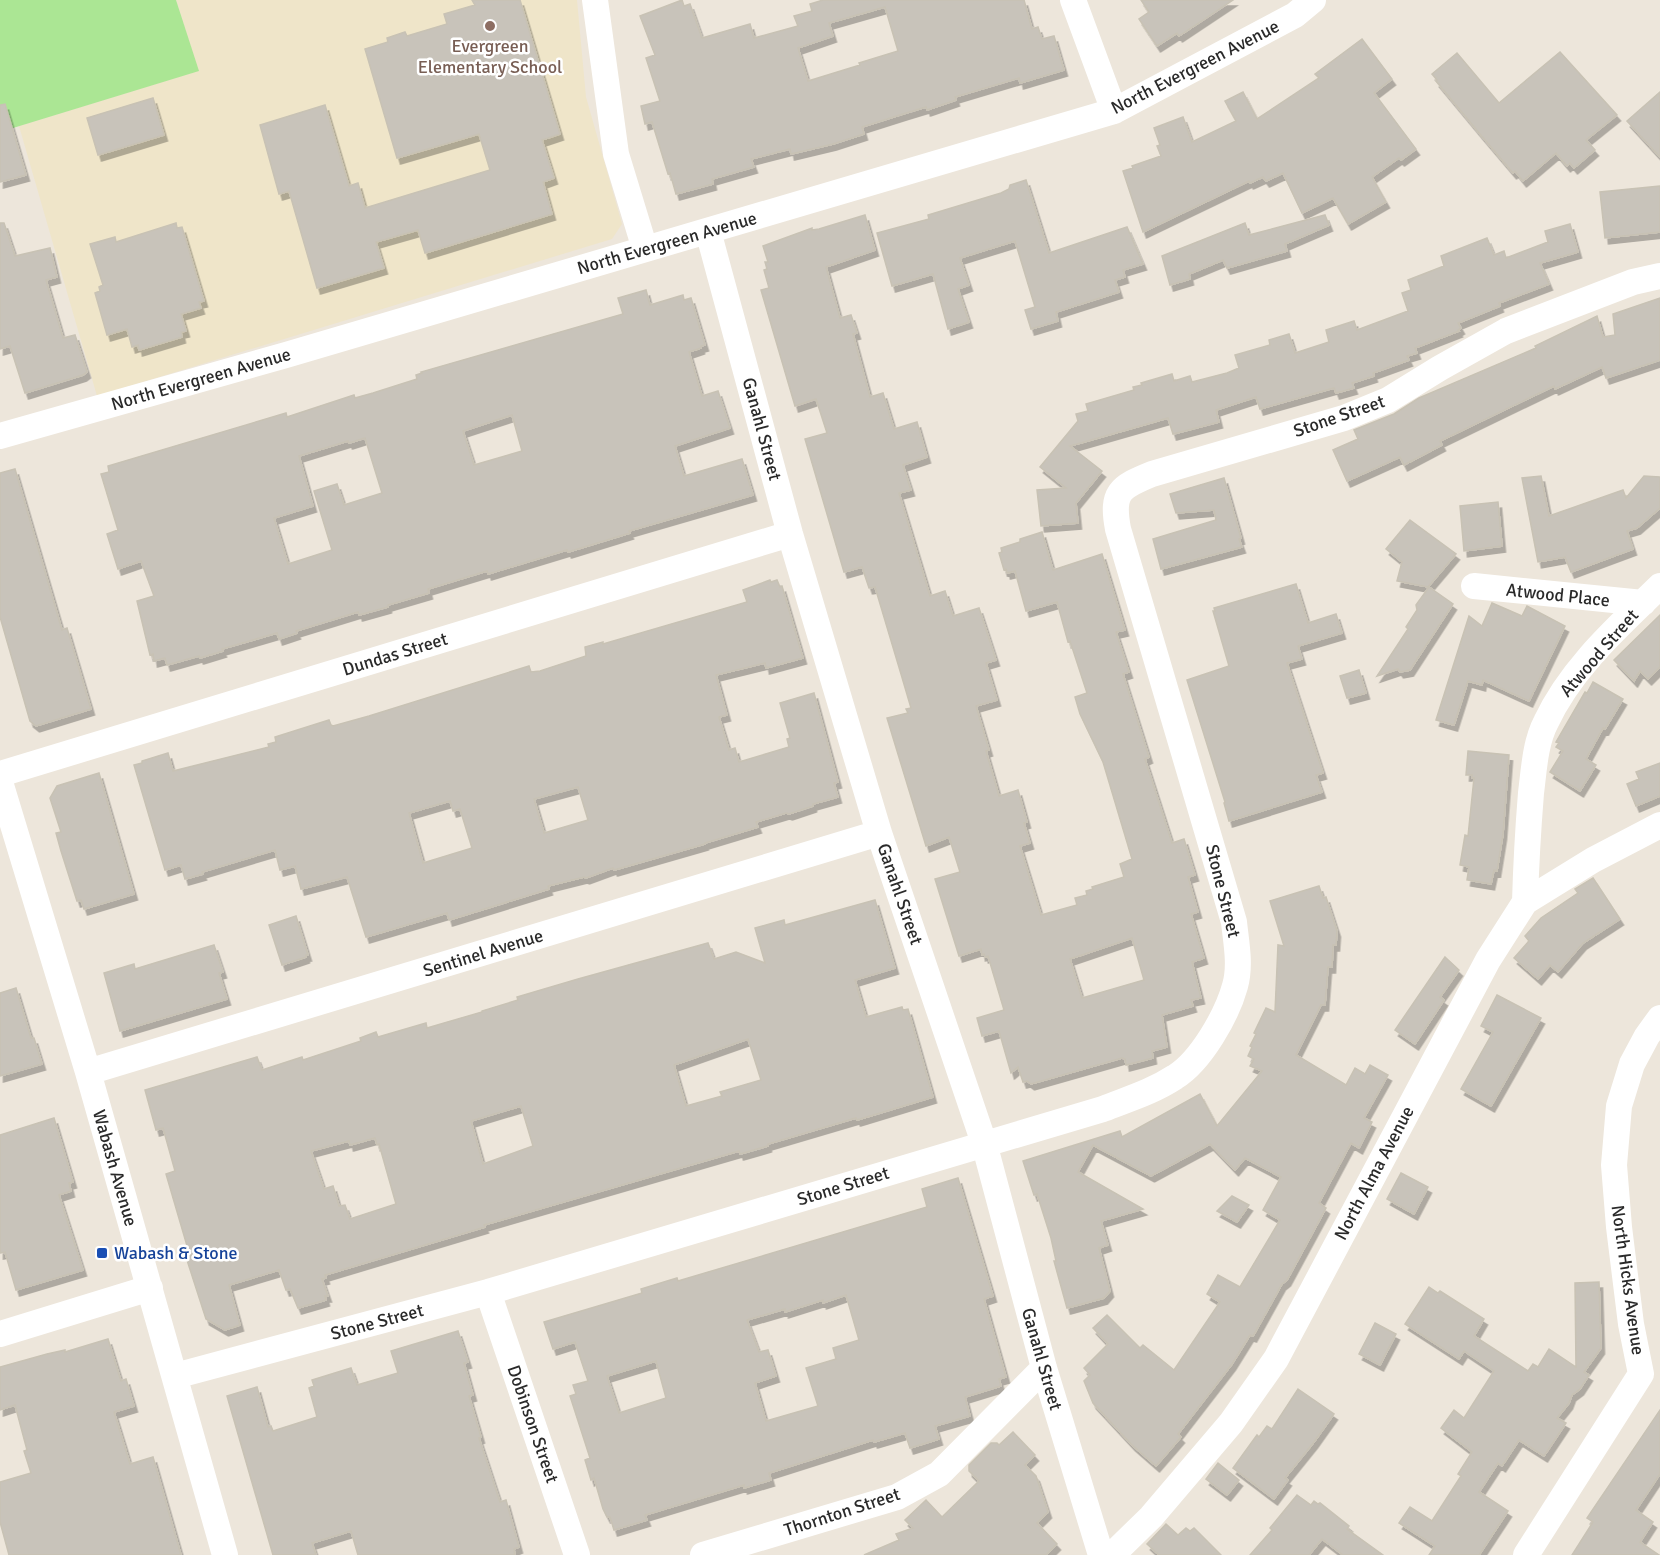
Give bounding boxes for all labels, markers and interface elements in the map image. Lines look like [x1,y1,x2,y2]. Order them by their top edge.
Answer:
street label: North Evergreen Avenue [1107,15,1283,119]
marker: Evergreen Elementary School [483,19,497,33]
place label: Evergreen Elementary School [418,35,562,78]
street label: North Evergreen Avenue [575,207,759,279]
street label: North Evergreen Avenue [109,343,293,415]
street label: Ganahl Street [738,375,786,483]
street label: Stone Street [1290,390,1388,442]
street label: Atwood Place [1505,579,1611,611]
street label: Atwood Street [1555,605,1643,701]
street label: Dundas Street [340,628,450,680]
street label: Ganahl Street [872,840,928,948]
street label: Stone Street [1201,842,1245,940]
street label: Sentinel Avenue [420,924,546,982]
street label: North Alma Avenue [1329,1102,1419,1244]
street label: Wabash Avenue [88,1107,142,1229]
street label: Stone Street [794,1162,892,1210]
street label: North Hicks Avenue [1607,1204,1649,1356]
place label: Wabash & Stone [114,1242,238,1264]
marker: Wabash & Stone [95,1246,109,1260]
street label: Stone Street [328,1299,426,1345]
street label: Ganahl Street [1017,1305,1067,1413]
street label: Dobinson Street [503,1362,563,1486]
street label: Thornton Street [781,1483,903,1541]

